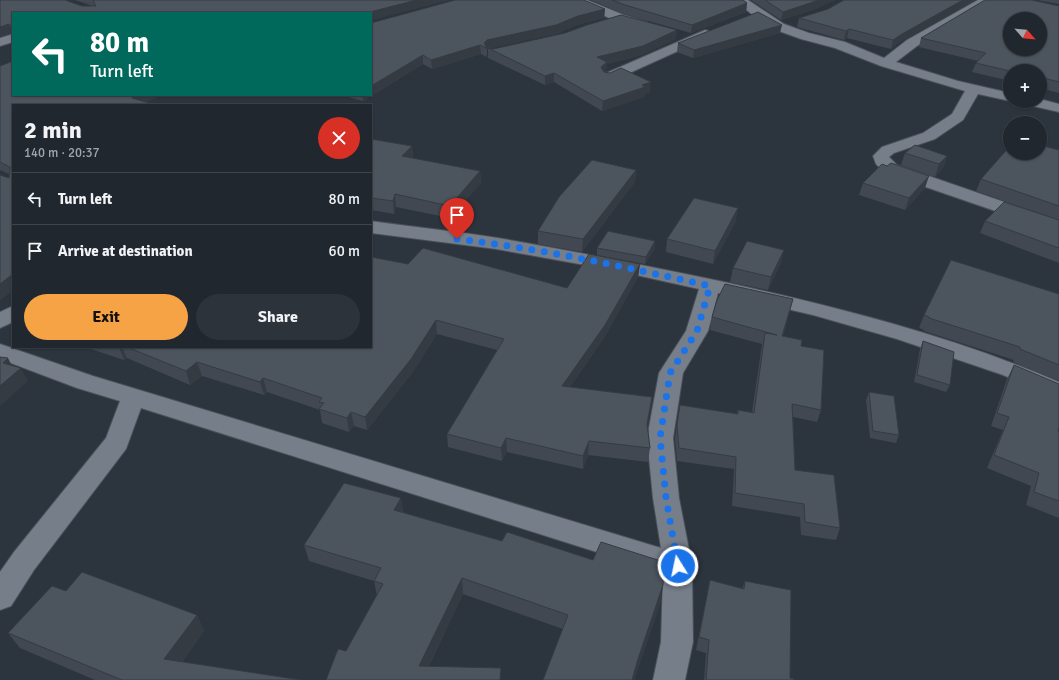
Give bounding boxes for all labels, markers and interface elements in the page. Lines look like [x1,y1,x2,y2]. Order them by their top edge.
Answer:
north arrow [1003,12,1047,56]
map controls [1003,12,1047,160]
text: 80 m [90,26,149,60]
icon: left [24,28,76,80]
text: Turn left [90,60,153,82]
button: + [1003,64,1047,108]
text: 2 min [24,115,82,145]
button: − [1003,116,1047,160]
button: close [318,117,360,159]
text: 140 m · 20:37 [24,145,100,161]
icon: left [24,188,46,210]
text: Turn left [58,190,112,208]
text: 80 m [329,190,360,208]
pin [440,198,474,239]
icon: arrive [446,204,468,226]
icon: arrive [24,240,46,262]
text: Arrive at destination [58,242,193,260]
text: 60 m [329,242,360,260]
button: Exit [24,294,188,340]
button: Share [196,294,360,340]
position arrow [657,545,699,587]

